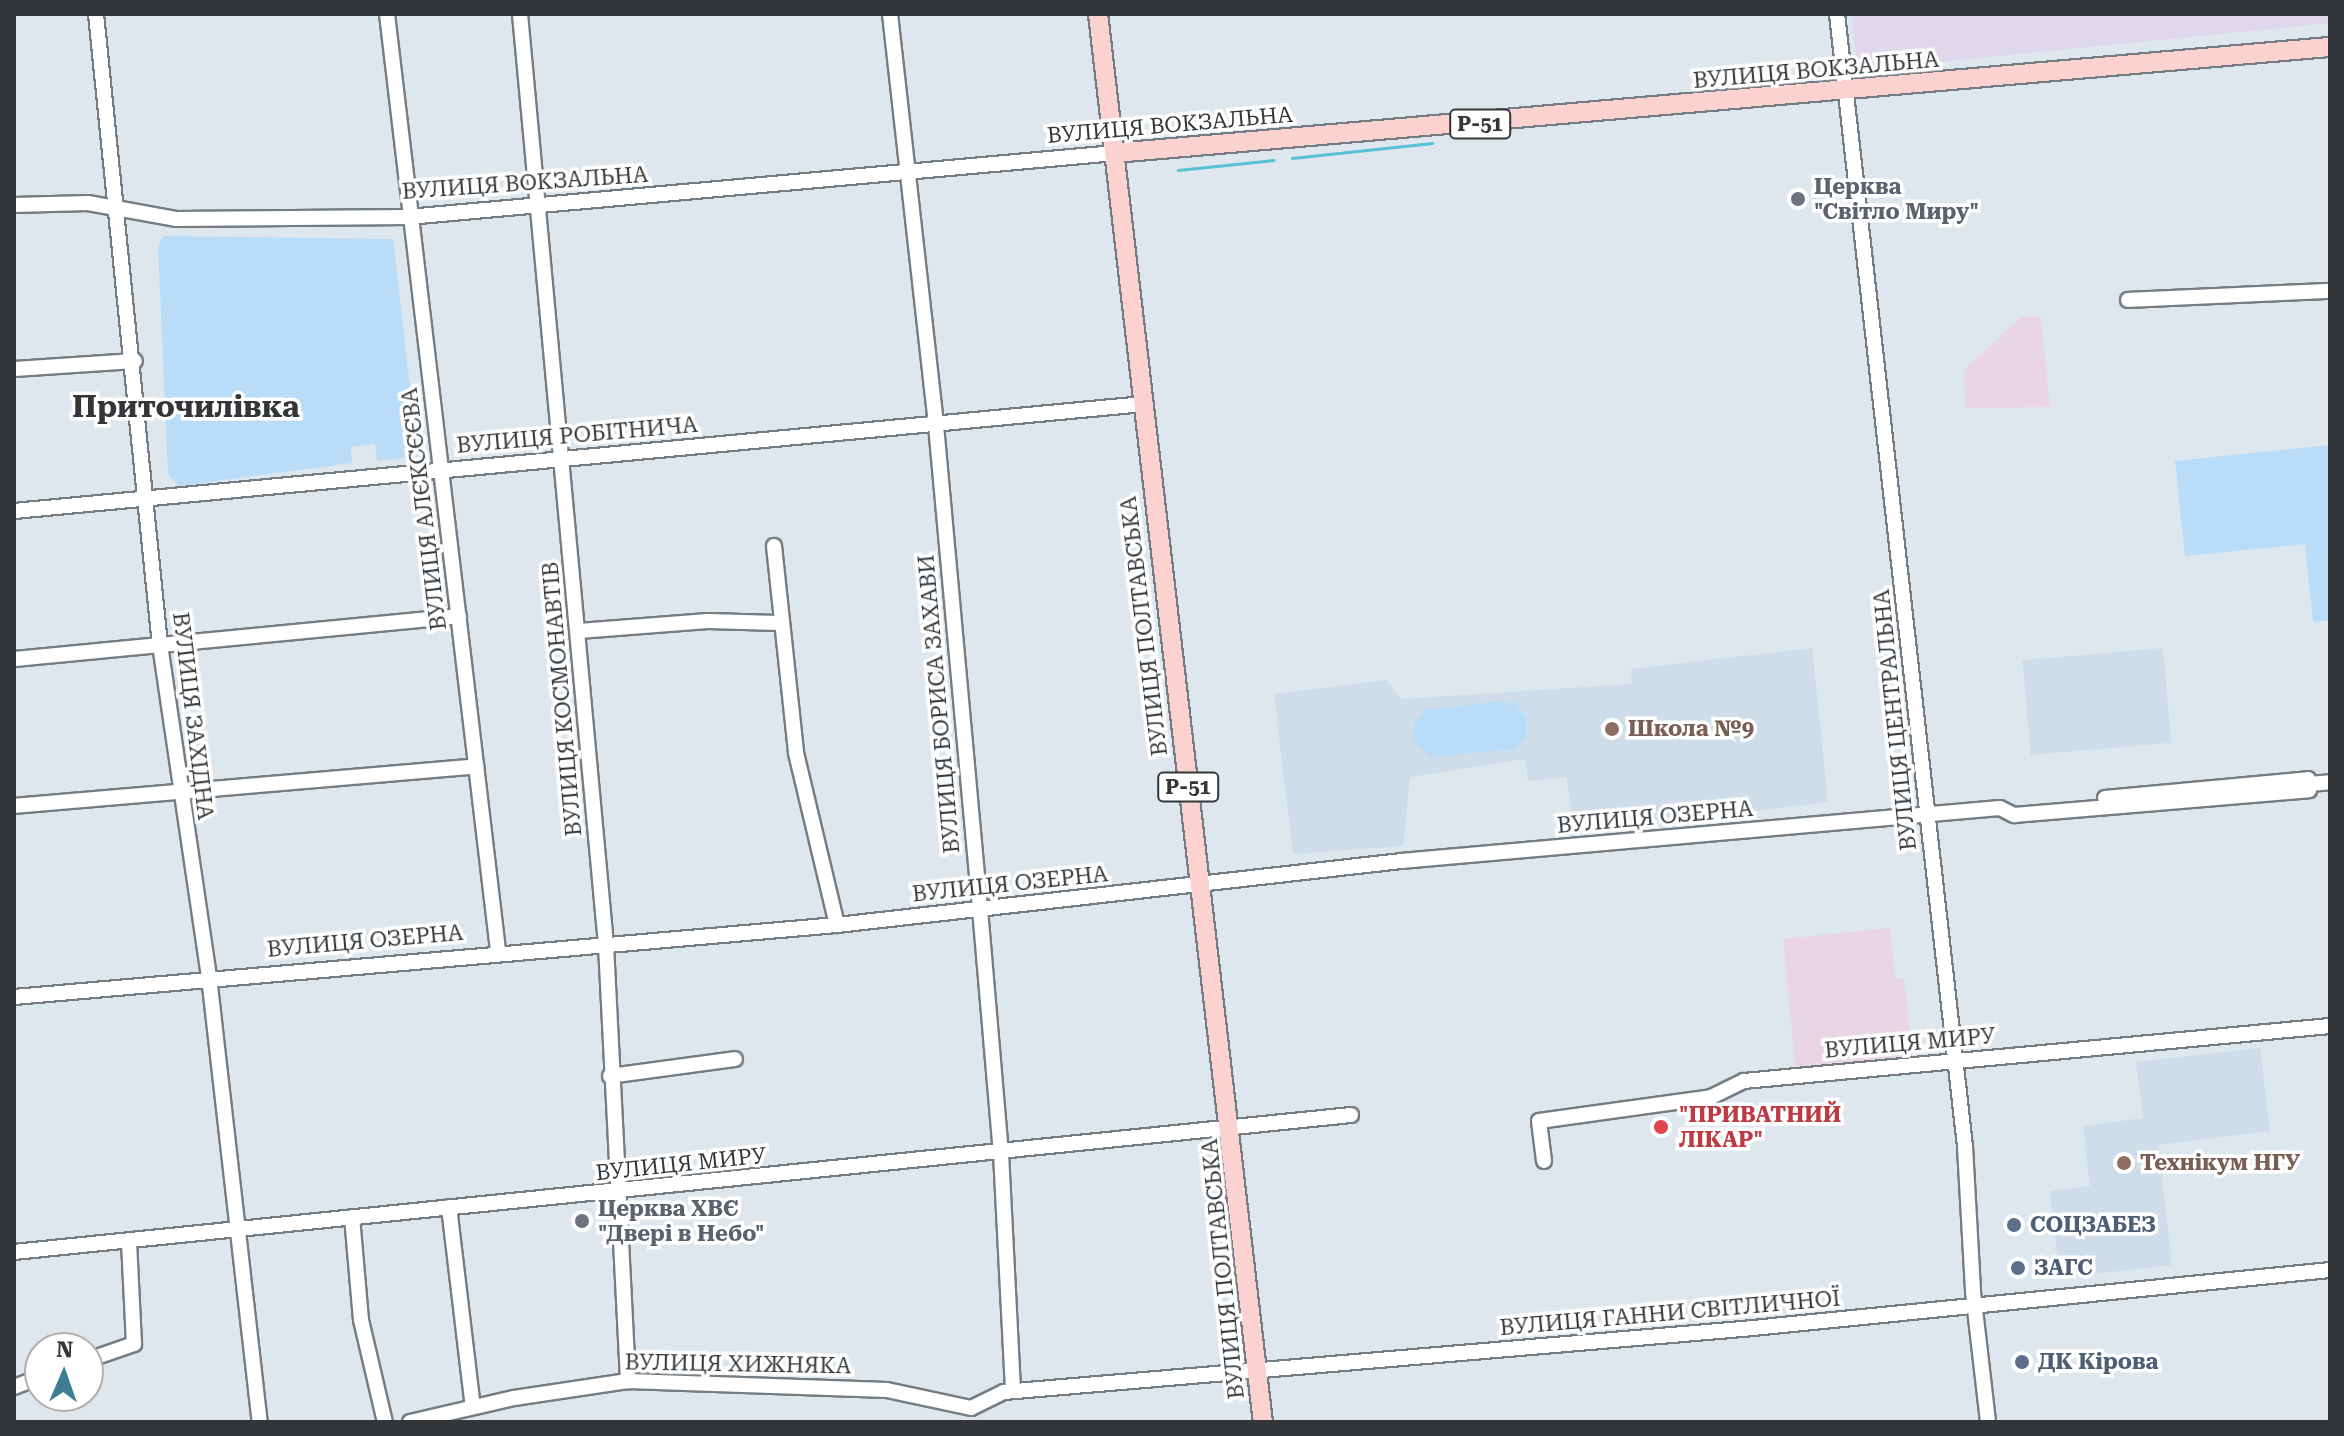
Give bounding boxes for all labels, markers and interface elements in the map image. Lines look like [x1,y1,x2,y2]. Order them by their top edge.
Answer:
street label: ВУЛИЦЯ ВОКЗАЛЬНА [1692,46,1940,94]
street label: ВУЛИЦЯ ВОКЗАЛЬНА [1046,101,1294,149]
road number: Р-51 [1448,108,1512,140]
street label: ВУЛИЦЯ ВОКЗАЛЬНА [401,161,649,205]
place label: Церква "Світло Миру" [1814,173,1979,224]
marker: Церква "Світло Миру" [1789,190,1807,208]
street label: ВУЛИЦЯ АЛЄКСЄЄВА [396,386,452,632]
district label: Приточилівка [72,389,300,425]
street label: ВУЛИЦЯ РОБІТНИЧА [455,411,699,459]
street label: ВУЛИЦЯ ПОЛТАВСЬКА [1115,495,1173,757]
street label: ВУЛИЦЯ БОРИСА ЗАХАВИ [913,554,965,854]
street label: ВУЛИЦЯ КОСМОНАВТІВ [537,561,587,837]
street label: ВУЛИЦЯ ЦЕНТРАЛЬНА [1868,588,1922,852]
street label: ВУЛИЦЯ ЗАХІДНА [167,611,219,821]
place label: Школа №9 [1628,716,1754,742]
marker: Школа №9 [1603,720,1621,738]
road number: Р-51 [1156,771,1220,803]
street label: ВУЛИЦЯ ОЗЕРНА [1556,795,1754,839]
street label: ВУЛИЦЯ ОЗЕРНА [911,861,1109,907]
street label: ВУЛИЦЯ ОЗЕРНА [266,919,464,963]
street label: ВУЛИЦЯ МИРУ [1823,1022,1997,1064]
place label: "ПРИВАТНИЙ ЛІКАР" [1679,1101,1841,1152]
marker: "ПРИВАТНИЙ ЛІКАР" [1650,1116,1672,1138]
street label: ВУЛИЦЯ ПОЛТАВСЬКА [1196,1138,1250,1400]
street label: ВУЛИЦЯ МИРУ [594,1142,768,1186]
place label: Технікум НГУ [2140,1150,2300,1176]
marker: Технікум НГУ [2115,1154,2133,1172]
place label: Церква ХВЄ "Двері в Небо" [598,1195,764,1246]
marker: Церква ХВЄ "Двері в Небо" [573,1212,591,1230]
place label: СОЦЗАБЕЗ [2030,1212,2156,1238]
marker: СОЦЗАБЕЗ [2005,1216,2023,1234]
place label: ЗАГС [2034,1255,2093,1281]
marker: ЗАГС [2009,1259,2027,1277]
street label: ВУЛИЦЯ ГАННИ СВІТЛИЧНОЇ [1499,1285,1841,1341]
north arrow [24,1332,104,1412]
text: N [56,1337,74,1362]
street label: ВУЛИЦЯ ХИЖНЯКА [625,1349,851,1379]
place label: ДК Кірова [2038,1349,2158,1375]
marker: ДК Кірова [2013,1353,2031,1371]

